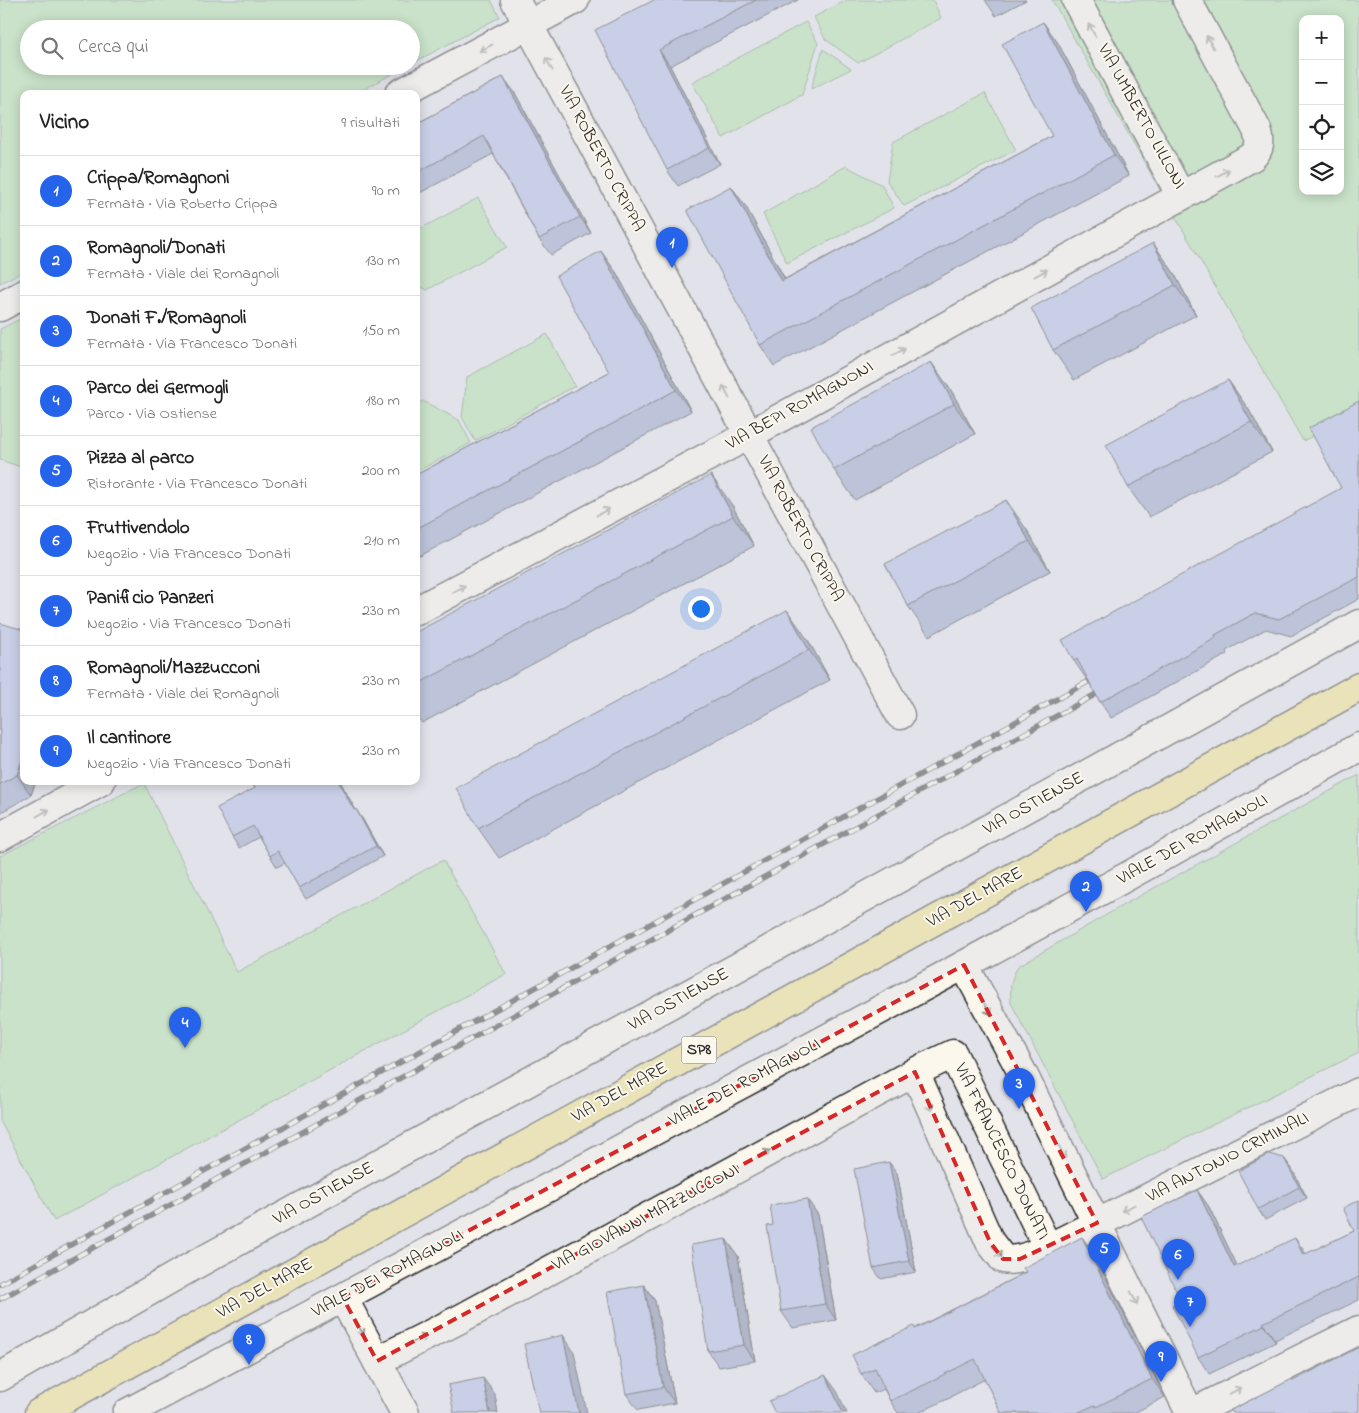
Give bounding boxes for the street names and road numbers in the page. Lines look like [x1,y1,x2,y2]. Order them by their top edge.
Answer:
street label: VIA UMBERTO LILLONI [1090,39,1192,194]
street label: VIA ROBERTO CRIPPA [551,80,651,237]
street label: VIA BEPI ROMAGNONI [721,355,878,458]
street label: VIA ROBERTO CRIPPA [750,450,850,607]
street label: VIA OSTIENSE [978,766,1089,843]
street label: VIALE DEI ROMAGNOLI [1112,788,1273,893]
street label: VIA DEL MARE [921,861,1028,936]
street label: VIA OSTIENSE [623,962,734,1039]
street label: VIALE DEI ROMAGNOLI [663,1032,826,1135]
road number: SP8 [682,1036,716,1064]
street label: VIA DEL MARE [566,1056,673,1131]
street label: VIA FRANCESCO DONATI [946,1058,1055,1245]
street label: VIA ANTONIO CRIMINALI [1141,1106,1314,1211]
street label: VIA OSTIENSE [268,1156,379,1233]
street label: VIA GIOVANNI MAZZUCCONI [547,1157,744,1279]
street label: VIALE DEI ROMAGNOLI [306,1223,469,1326]
street label: VIA DEL MARE [211,1252,318,1327]

